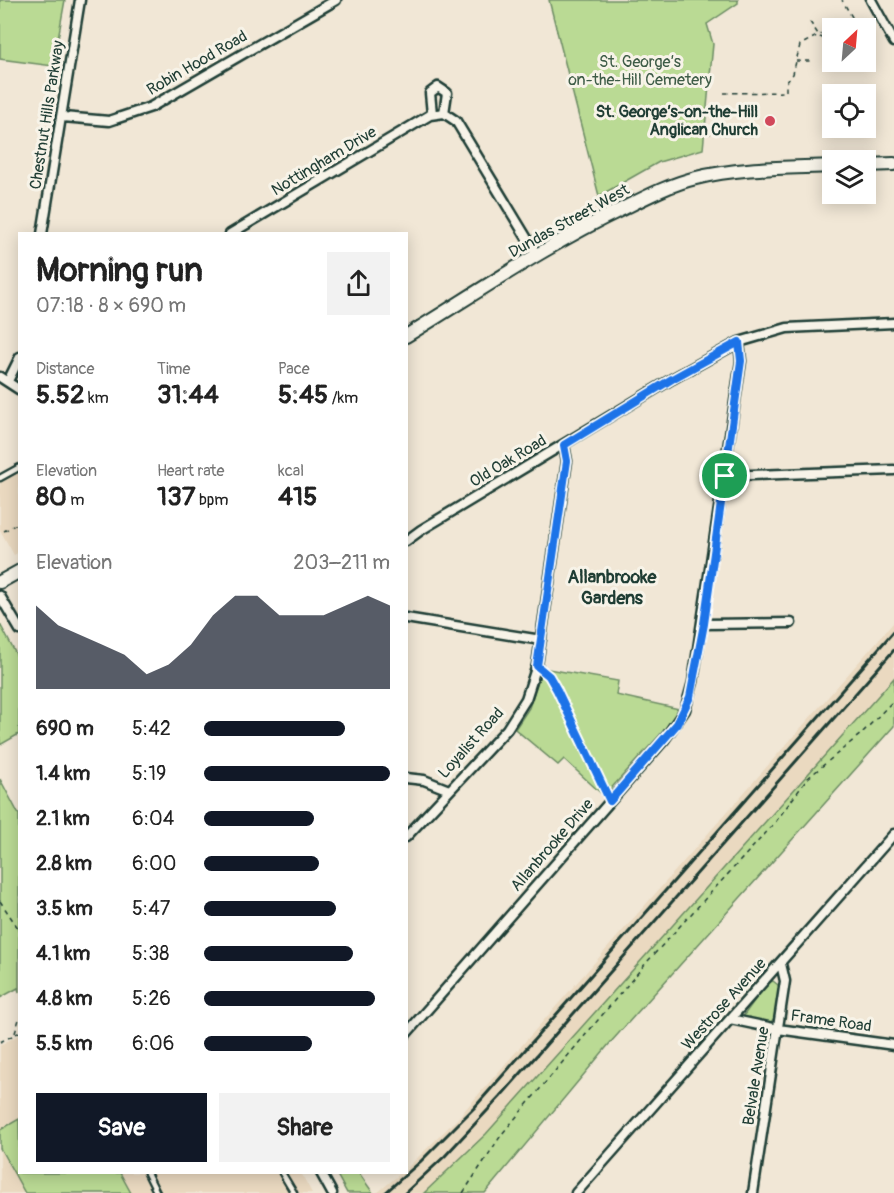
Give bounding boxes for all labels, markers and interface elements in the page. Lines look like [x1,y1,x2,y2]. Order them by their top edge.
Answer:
north arrow [822,18,876,72]
map controls [822,18,876,204]
street label: Robin Hood Road [143,26,251,100]
street label: Chestnut Hills Parkway [25,39,69,191]
park label: St. George’s on-the-Hill Cemetery [568,52,712,90]
button: locate [822,84,876,138]
place label: St. George’s-on-the-Hill Anglican Church [596,102,758,140]
marker: St. George’s-on-the-Hill Anglican Church [763,114,777,128]
street label: Nottingham Drive [268,122,380,200]
button: layers [822,150,876,204]
street label: Dundas Street West [505,179,633,262]
text: Morning run [36,250,203,291]
button: share [327,252,390,315]
text: 07:18 · 8 × 690 m [36,293,186,318]
text: Distance [36,359,95,379]
text: Time [157,359,190,379]
text: Pace [278,359,310,379]
text: 5.52 [36,379,84,411]
text: 31:44 [157,379,219,411]
text: 5:45 [278,379,328,411]
text: km [84,388,109,408]
text: /km [328,388,358,408]
street label: Old Oak Road [466,430,550,492]
pin [699,450,750,501]
icon: arrive [708,459,741,492]
text: Elevation [36,461,97,481]
text: Heart rate [157,461,224,481]
text: kcal [278,461,304,481]
text: 80 [36,481,67,513]
text: 137 [157,481,195,513]
text: 415 [278,481,317,513]
text: m [67,490,85,510]
text: bpm [195,490,229,510]
text: Elevation [36,550,112,575]
text: 203–211 m [293,550,390,575]
district label: Allanbrooke Gardens [568,566,658,610]
street label: Loyalist Road [434,703,508,783]
text: 690 m [36,716,94,741]
text: 5:42 [132,716,171,741]
text: 1.4 km [36,761,90,786]
text: 5:19 [132,761,166,786]
street label: Allanbrooke Drive [506,794,598,896]
text: 2.1 km [36,806,90,831]
text: 6:04 [132,806,174,831]
text: 2.8 km [36,851,92,876]
text: 6:00 [132,851,176,876]
text: 3.5 km [36,896,93,921]
text: 5:47 [132,896,170,921]
text: 4.1 km [36,941,90,966]
text: 5:38 [132,941,169,966]
street label: Westrose Avenue [677,954,771,1054]
text: 4.8 km [36,986,93,1011]
text: 5:26 [132,986,171,1011]
street label: Frame Road [789,1005,873,1037]
street label: Belvale Avenue [738,1025,774,1127]
text: 5.5 km [36,1031,93,1056]
text: 6:06 [132,1031,174,1056]
button: Save [36,1093,207,1162]
button: Share [219,1093,390,1162]

